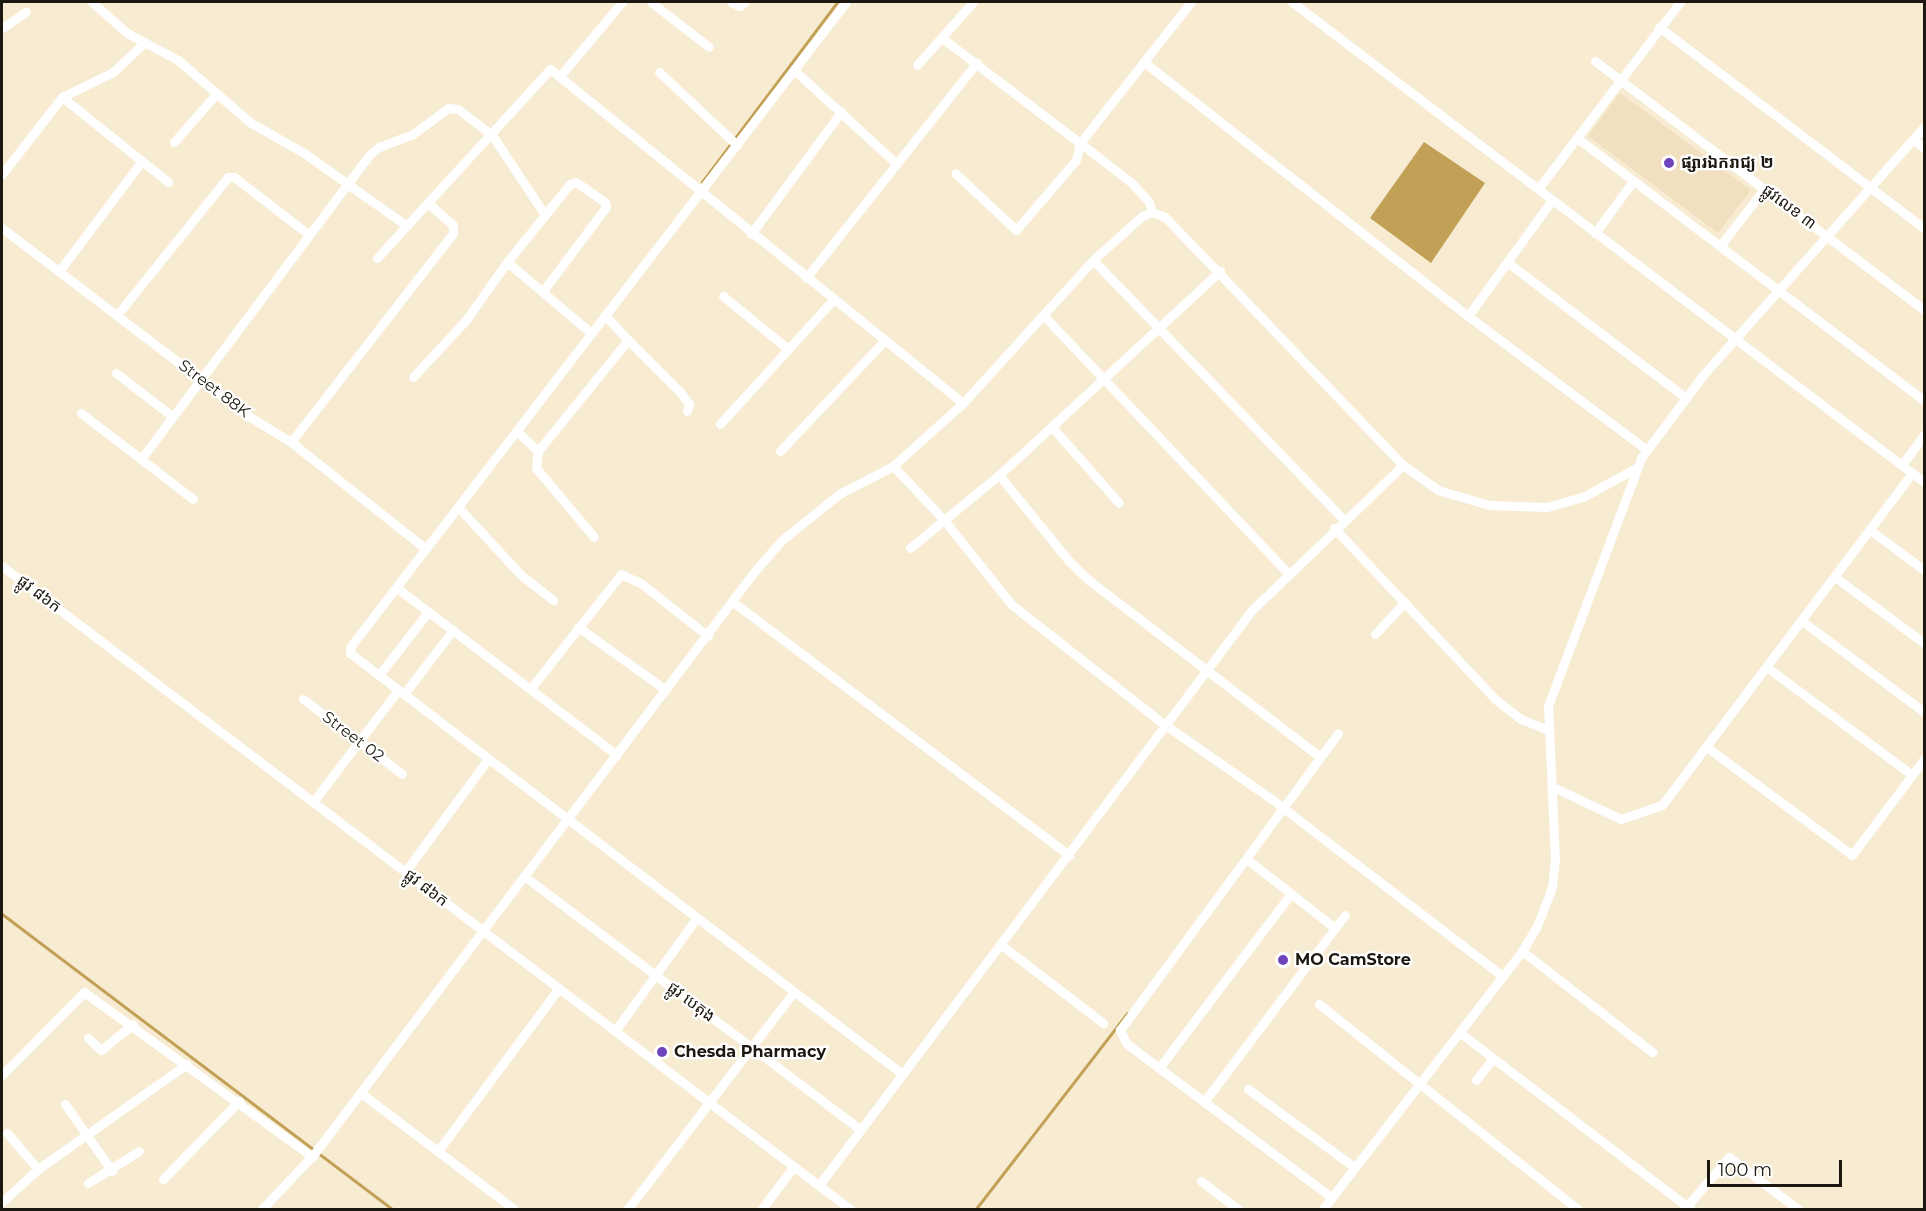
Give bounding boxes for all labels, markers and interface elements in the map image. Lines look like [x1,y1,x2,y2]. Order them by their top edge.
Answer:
place label: ផ្សារឯករាជ្យ ២ [1681,153,1774,173]
marker: ផ្សារឯករាជ្យ ២ [1662,156,1676,170]
street label: ផ្លូវលេខ ៣ [1758,180,1820,234]
street label: Street 88K [175,356,253,422]
street label: ផ្លូវ ៨៦ក [13,571,65,617]
street label: Street 02 [318,708,388,766]
street label: ផ្លូវ ៨៦ក [400,865,452,911]
place label: MO CamStore [1295,950,1411,970]
marker: MO CamStore [1276,953,1290,967]
street label: ផ្លូវ បេតុង [663,978,719,1026]
place label: Chesda Pharmacy [674,1042,826,1062]
marker: Chesda Pharmacy [655,1045,669,1059]
scale bar [1710,1148,1845,1186]
text: 100 m [1718,1159,1772,1181]

